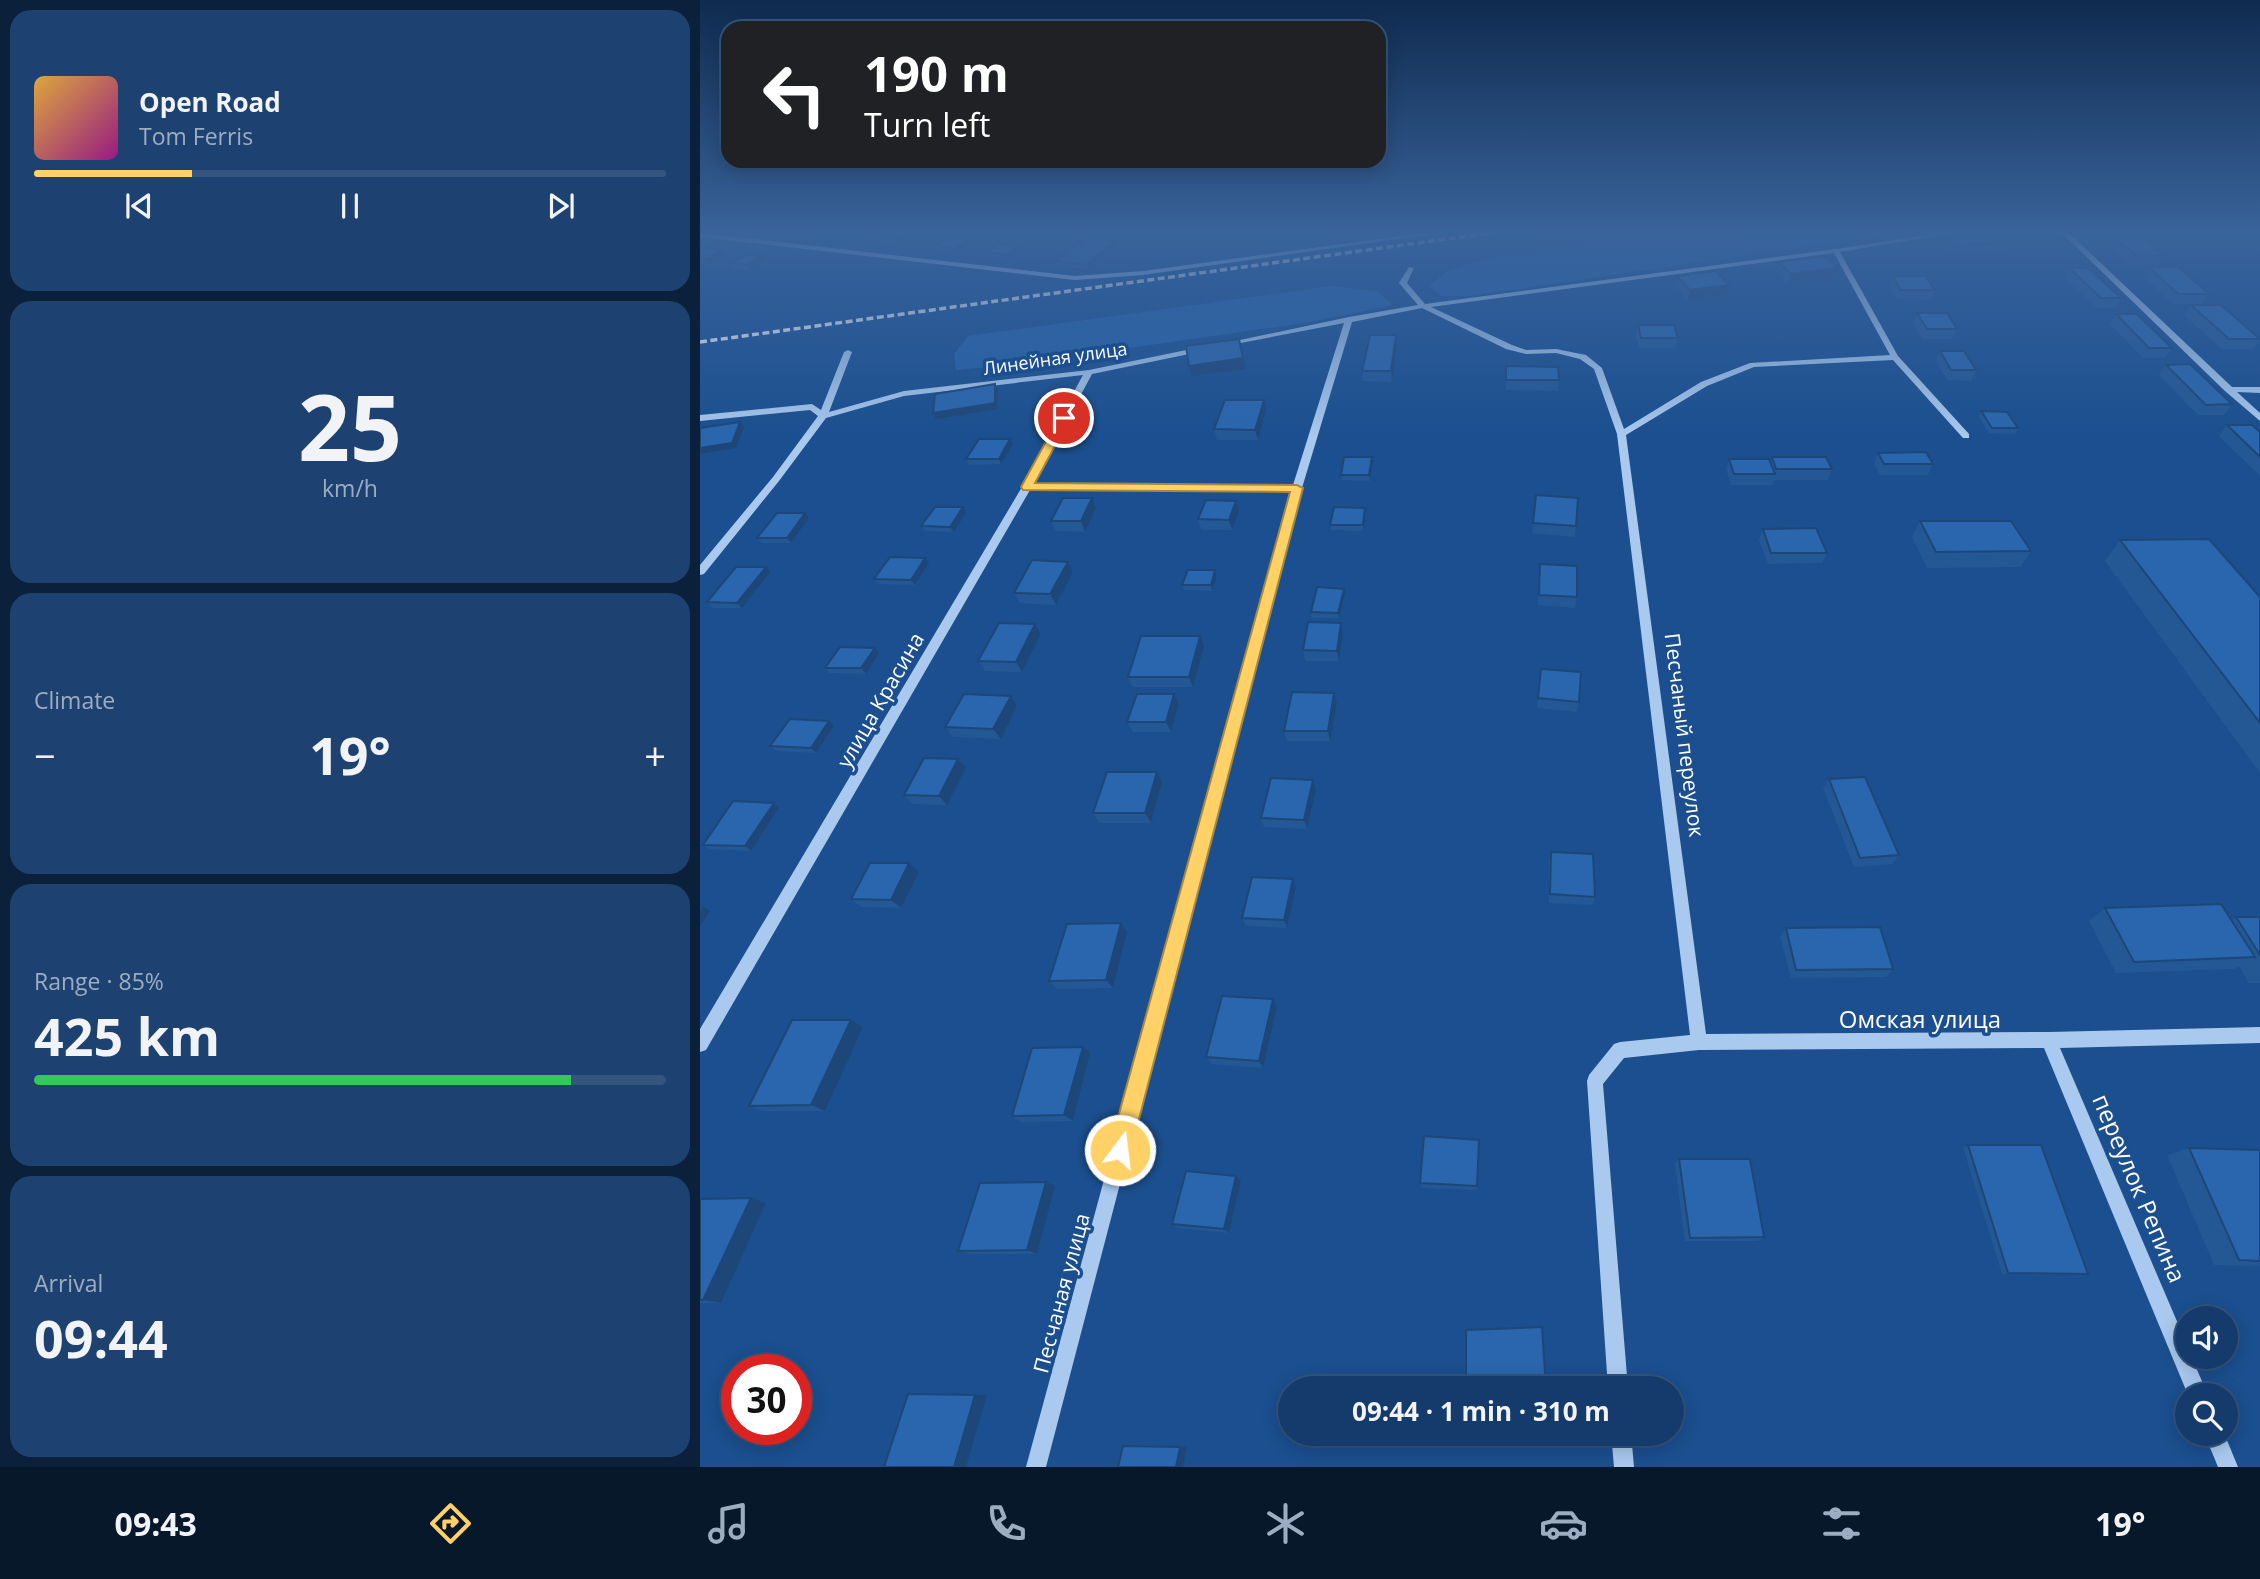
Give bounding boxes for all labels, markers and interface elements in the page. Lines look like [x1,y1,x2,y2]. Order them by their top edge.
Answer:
text: 190 m [864,40,1009,106]
icon: left [749,49,840,140]
text: Open Road [139,84,281,120]
text: Turn left [864,103,990,146]
text: Tom Ferris [139,120,253,152]
icon: previous [120,187,158,225]
icon: pause [331,187,369,225]
icon: next [542,187,580,225]
street label: Линейная улица [981,336,1129,380]
text: 25 [298,364,402,488]
pin [1034,388,1094,448]
icon: arrive [1045,399,1083,437]
text: km/h [322,472,378,504]
street label: улица Красина [830,627,930,773]
street label: Песчаный переулок [1659,631,1711,839]
text: Climate [34,684,115,716]
text: 19° [309,719,391,790]
text: − [34,729,56,781]
text: + [644,729,666,781]
text: Range · 85% [34,965,164,997]
text: 425 km [34,1000,220,1071]
street label: Омская улица [1839,1002,2001,1035]
street label: переулок Репина [2085,1089,2195,1287]
position arrow [1083,1113,1157,1187]
street label: Песчаная улица [1026,1210,1096,1376]
text: Arrival [34,1267,103,1299]
text: 09:44 [34,1302,168,1373]
map controls [2175,1306,2238,1446]
button: sound [2175,1306,2238,1369]
speed limit sign: 30 [721,1354,812,1445]
button: search [2175,1383,2238,1446]
text: 09:44 · 1 min · 310 m [1352,1393,1610,1429]
icon: directions [426,1499,475,1548]
icon: music [704,1499,753,1548]
icon: phone [982,1499,1031,1548]
icon: climate [1261,1499,1310,1548]
icon: car [1539,1499,1588,1548]
icon: filters [1817,1499,1866,1548]
text: 09:43 [115,1502,197,1545]
text: 19° [2095,1502,2145,1545]

